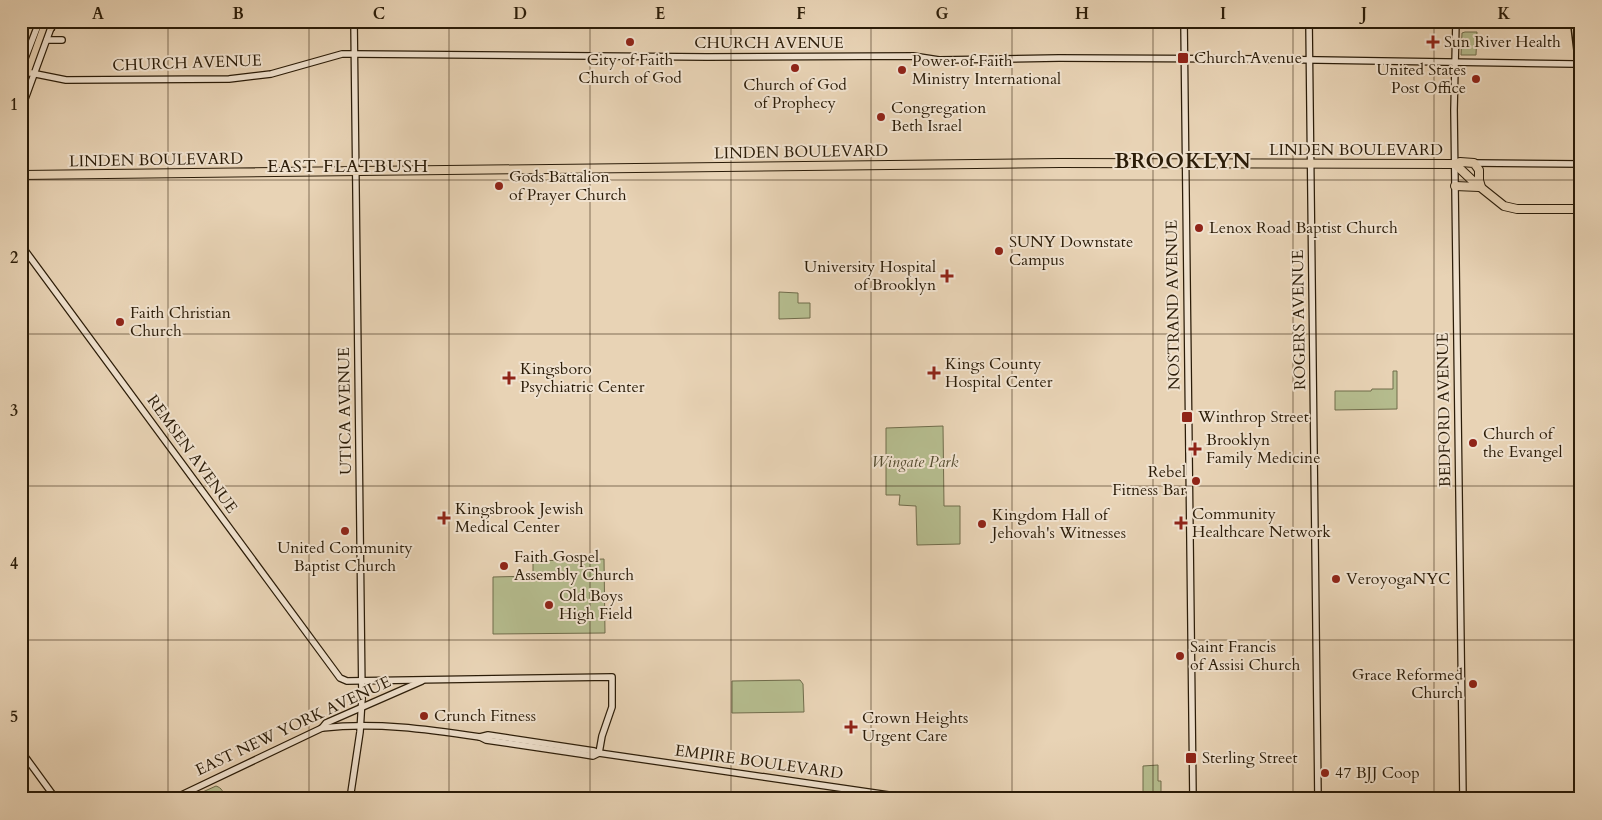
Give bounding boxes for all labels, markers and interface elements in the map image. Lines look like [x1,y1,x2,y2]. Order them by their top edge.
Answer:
text: A [92,3,104,25]
text: B [232,3,244,25]
text: C [373,3,385,25]
text: D [513,3,527,25]
text: E [655,3,665,25]
text: F [796,3,806,25]
text: G [935,3,949,25]
text: H [1075,3,1089,25]
text: I [1220,3,1226,25]
text: J [1359,3,1367,25]
text: K [1498,3,1511,25]
place label: Sun River Health [1444,31,1561,53]
street label: CHURCH AVENUE [694,32,844,54]
marker: Sun River Health [1426,35,1440,49]
marker: City of Faith Church of God [624,36,636,48]
place label: Church Avenue [1194,47,1302,69]
street label: CHURCH AVENUE [112,49,262,77]
place label: City of Faith Church of God [578,49,682,89]
place label: Power of Faith Ministry International [912,50,1061,90]
marker: Church Avenue [1176,51,1190,65]
place label: United States Post Office [1377,59,1466,99]
marker: Church of God of Prophecy [789,62,801,74]
marker: Power of Faith Ministry International [896,64,908,76]
marker: United States Post Office [1470,73,1482,85]
place label: Church of God of Prophecy [743,74,847,114]
text: 1 [10,94,18,116]
place label: Congregation Beth Israel [891,97,986,137]
marker: Congregation Beth Israel [875,111,887,123]
street label: LINDEN BOULEVARD [714,139,888,165]
street label: LINDEN BOULEVARD [1269,139,1443,161]
street label: LINDEN BOULEVARD [69,147,243,173]
district label: BROOKLYN [1114,147,1252,176]
district label: EAST FLATBUSH [267,154,429,179]
place label: Gods Battalion of Prayer Church [509,166,627,206]
marker: Gods Battalion of Prayer Church [493,180,505,192]
place label: Lenox Road Baptist Church [1209,217,1398,239]
street label: NOSTRAND AVENUE [1161,220,1185,390]
marker: Lenox Road Baptist Church [1193,222,1205,234]
place label: SUNY Downstate Campus [1009,231,1133,271]
marker: SUNY Downstate Campus [993,245,1005,257]
text: 2 [10,247,18,269]
street label: ROGERS AVENUE [1287,249,1311,390]
place label: University Hospital of Brooklyn [804,256,936,296]
marker: University Hospital of Brooklyn [940,269,954,283]
place label: Faith Christian Church [130,302,231,342]
marker: Faith Christian Church [114,316,126,328]
street label: BEDFORD AVENUE [1432,332,1456,488]
street label: UTICA AVENUE [333,347,357,475]
place label: Kings County Hospital Center [945,353,1053,393]
place label: Kingsboro Psychiatric Center [520,358,645,398]
marker: Kings County Hospital Center [927,366,941,380]
marker: Kingsboro Psychiatric Center [502,371,516,385]
street label: REMSEN AVENUE [142,390,243,518]
text: 3 [10,400,18,422]
place label: Winthrop Street [1197,406,1309,428]
marker: Winthrop Street [1180,410,1194,424]
place label: Church of the Evangel [1483,423,1563,463]
place label: Brooklyn Family Medicine [1206,429,1320,469]
marker: Church of the Evangel [1467,437,1479,449]
marker: Brooklyn Family Medicine [1188,442,1202,456]
park label: Wingate Park [872,451,959,473]
place label: Rebel Fitness Bar [1112,461,1186,501]
marker: Rebel Fitness Bar [1190,475,1202,487]
place label: Kingsbrook Jewish Medical Center [455,498,584,538]
place label: Community Healthcare Network [1192,503,1331,543]
place label: Kingdom Hall of Jehovah's Witnesses [990,504,1126,544]
marker: Kingsbrook Jewish Medical Center [437,511,451,525]
marker: Community Healthcare Network [1174,516,1188,530]
marker: Kingdom Hall of Jehovah's Witnesses [976,518,988,530]
marker: United Community Baptist Church [339,525,351,537]
place label: United Community Baptist Church [277,537,413,577]
place label: Faith Gospel Assembly Church [514,546,634,586]
text: 4 [10,553,18,575]
marker: Faith Gospel Assembly Church [498,560,510,572]
place label: VeroyogaNYC [1346,568,1450,590]
marker: VeroyogaNYC [1330,573,1342,585]
place label: Old Boys High Field [559,585,633,625]
marker: Old Boys High Field [543,599,555,611]
place label: Saint Francis of Assisi Church [1190,636,1300,676]
marker: Saint Francis of Assisi Church [1174,650,1186,662]
place label: Grace Reformed Church [1352,664,1463,704]
street label: EAST NEW YORK AVENUE [192,671,394,781]
marker: Grace Reformed Church [1467,678,1479,690]
place label: Crunch Fitness [434,705,536,727]
text: 5 [10,706,18,728]
place label: Crown Heights Urgent Care [862,707,968,747]
marker: Crunch Fitness [418,710,430,722]
marker: Crown Heights Urgent Care [844,720,858,734]
street label: EMPIRE BOULEVARD [673,739,845,785]
place label: Sterling Street [1202,747,1298,769]
marker: Sterling Street [1184,751,1198,765]
place label: 47 BJJ Coop [1335,762,1420,784]
marker: 47 BJJ Coop [1319,767,1331,779]

